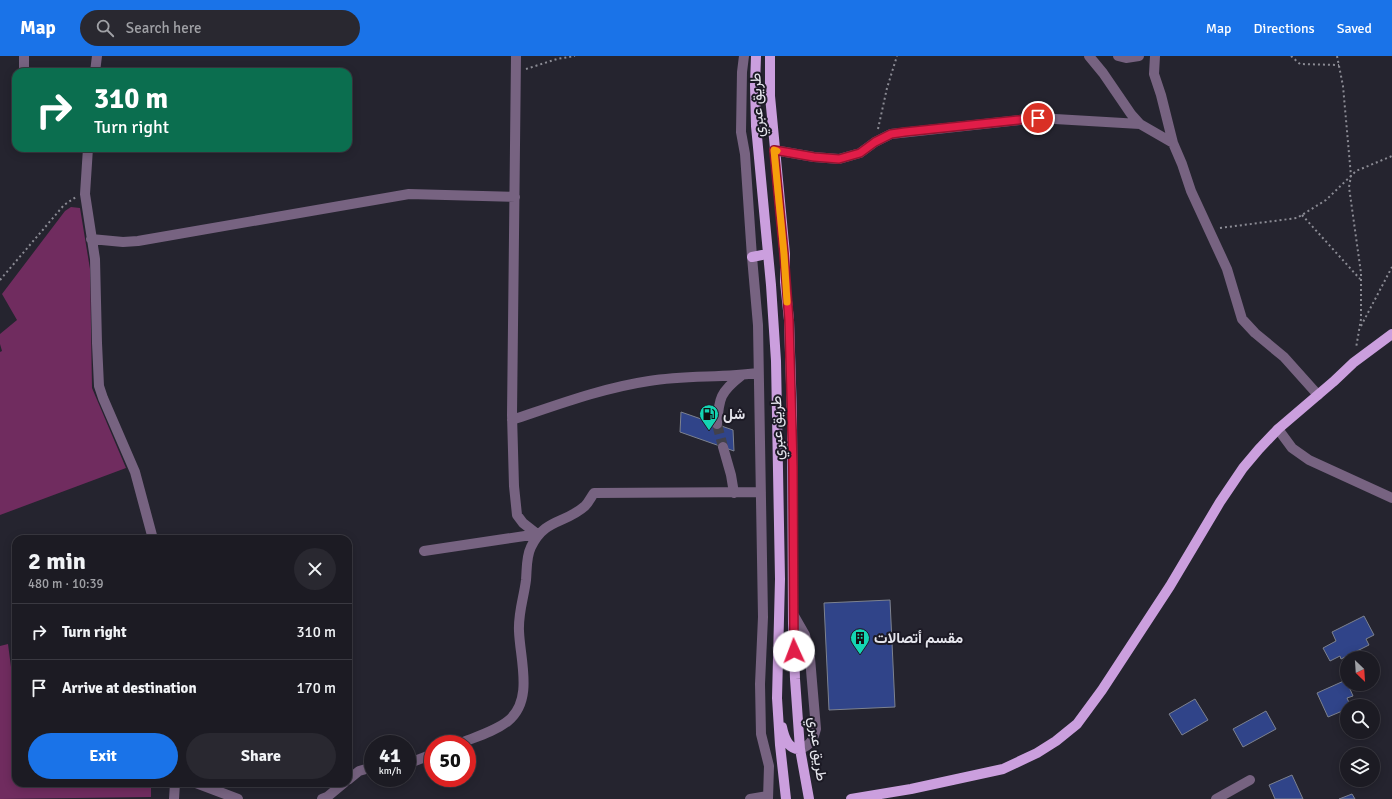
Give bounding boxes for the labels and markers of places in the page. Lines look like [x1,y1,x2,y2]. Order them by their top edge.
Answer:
pin [1021,101,1055,135]
fuel station icon: شل [698,403,720,431]
place label: شل [723,405,745,423]
building icon: مقسم أتصالات [849,627,871,655]
place label: مقسم أتصالات [874,629,963,648]

